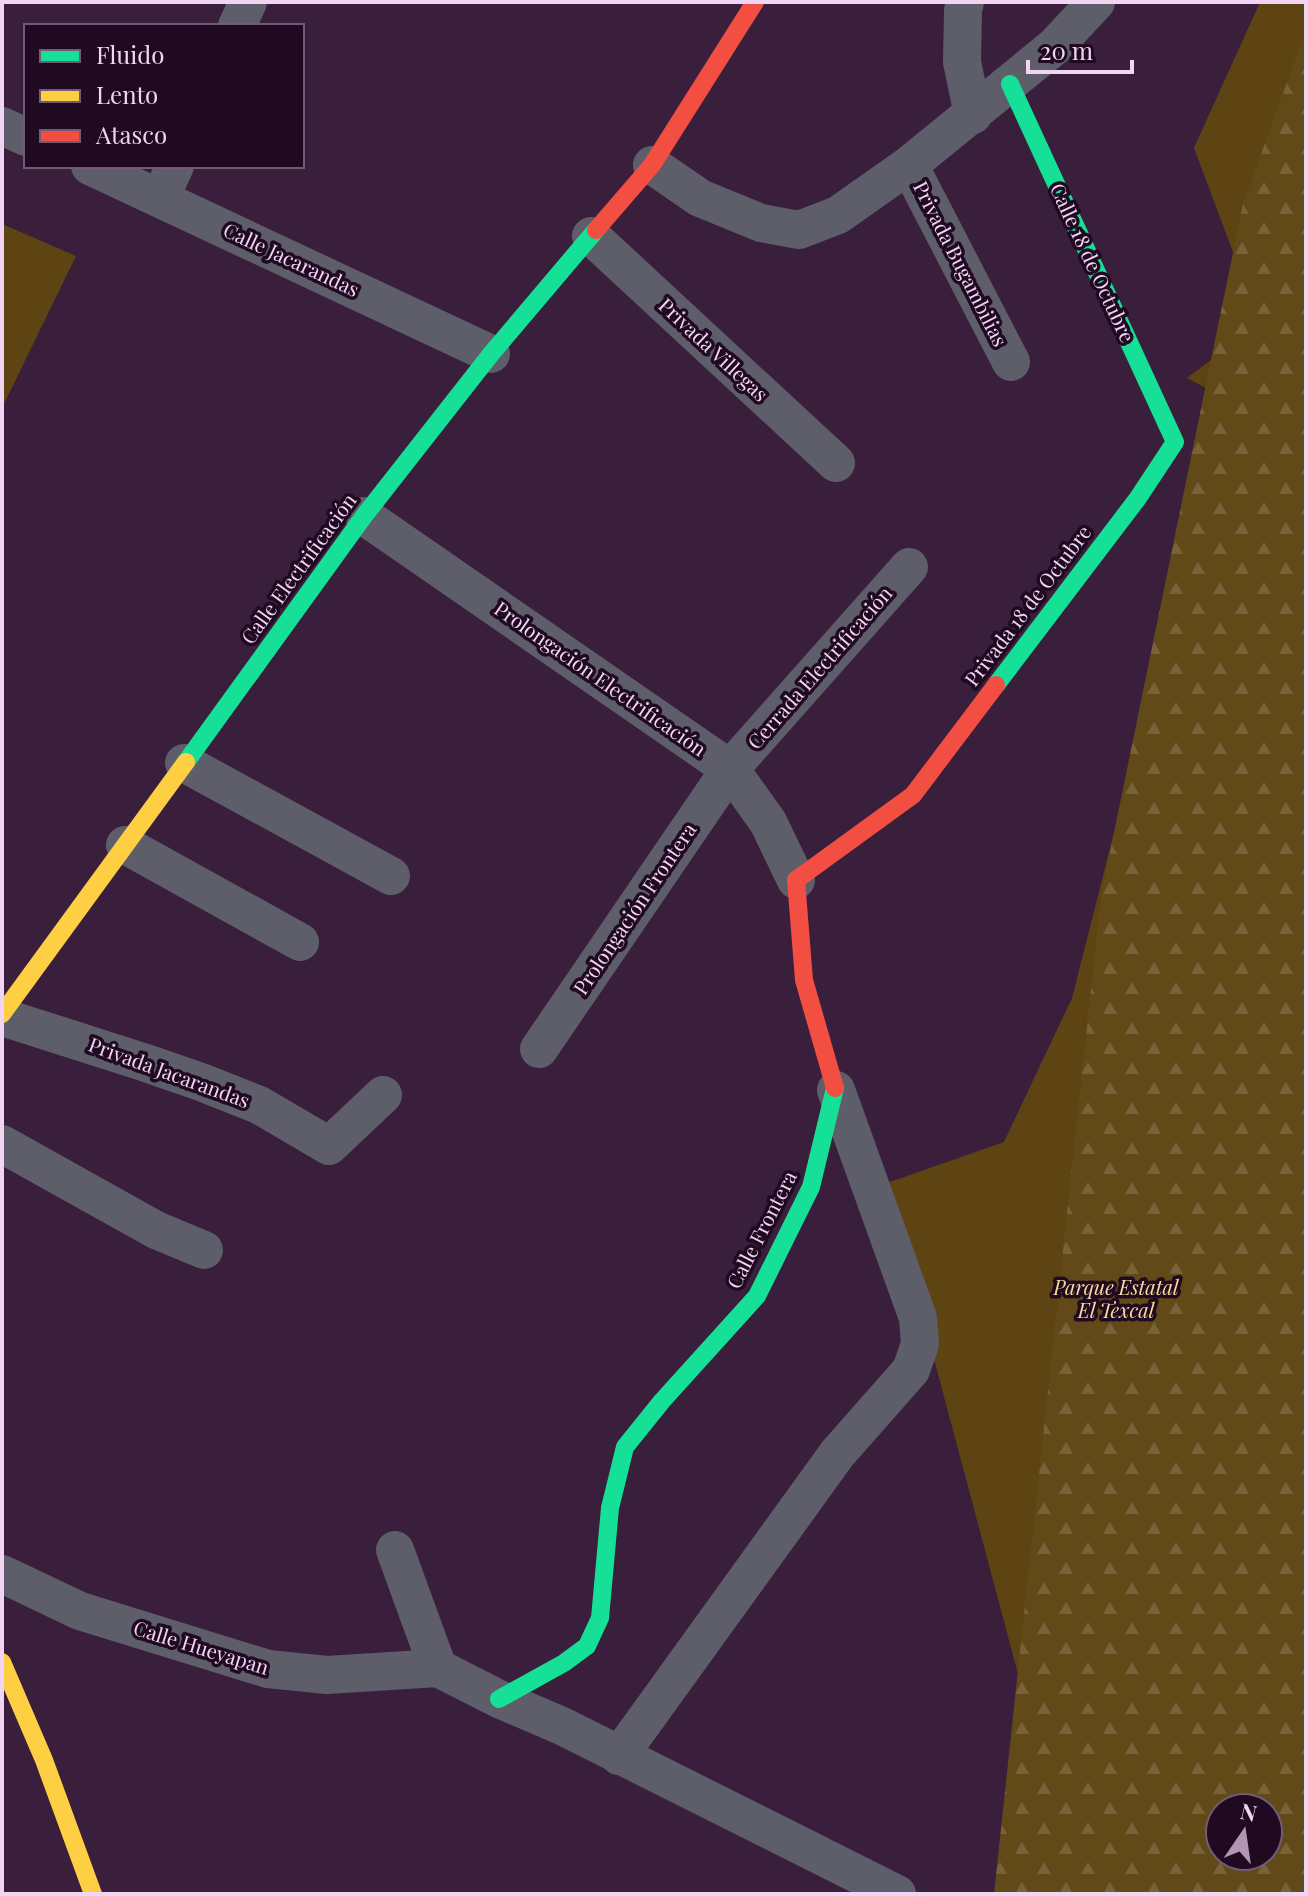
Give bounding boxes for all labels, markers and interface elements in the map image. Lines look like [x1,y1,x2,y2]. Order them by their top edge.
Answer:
legend [24,24,304,168]
scale bar [1028,24,1132,74]
text: 20 m [1040,34,1093,66]
text: Fluido [96,38,164,70]
text: Lento [96,78,158,110]
text: Atasco [95,118,167,150]
street label: Privada Bugambilias [908,176,1015,351]
street label: Calle 18 de Octubre [1045,178,1142,346]
street label: Calle Jacarandas [219,215,364,302]
street label: Privada Villegas [654,291,775,407]
street label: Calle Electrificación [234,487,362,649]
street label: Privada 18 de Octubre [957,519,1096,691]
street label: Cerrada Electrificación [740,580,897,754]
street label: Prolongación Electrificación [490,594,712,761]
street label: Prolongación Frontera [566,817,701,999]
street label: Privada Jacarandas [85,1030,254,1113]
street label: Calle Frontera [719,1166,802,1293]
park label: Parque Estatal El Texcal [1053,1273,1180,1323]
street label: Calle Hueyapan [131,1613,272,1680]
north arrow [1204,1792,1284,1872]
text: N [1238,1795,1260,1828]

